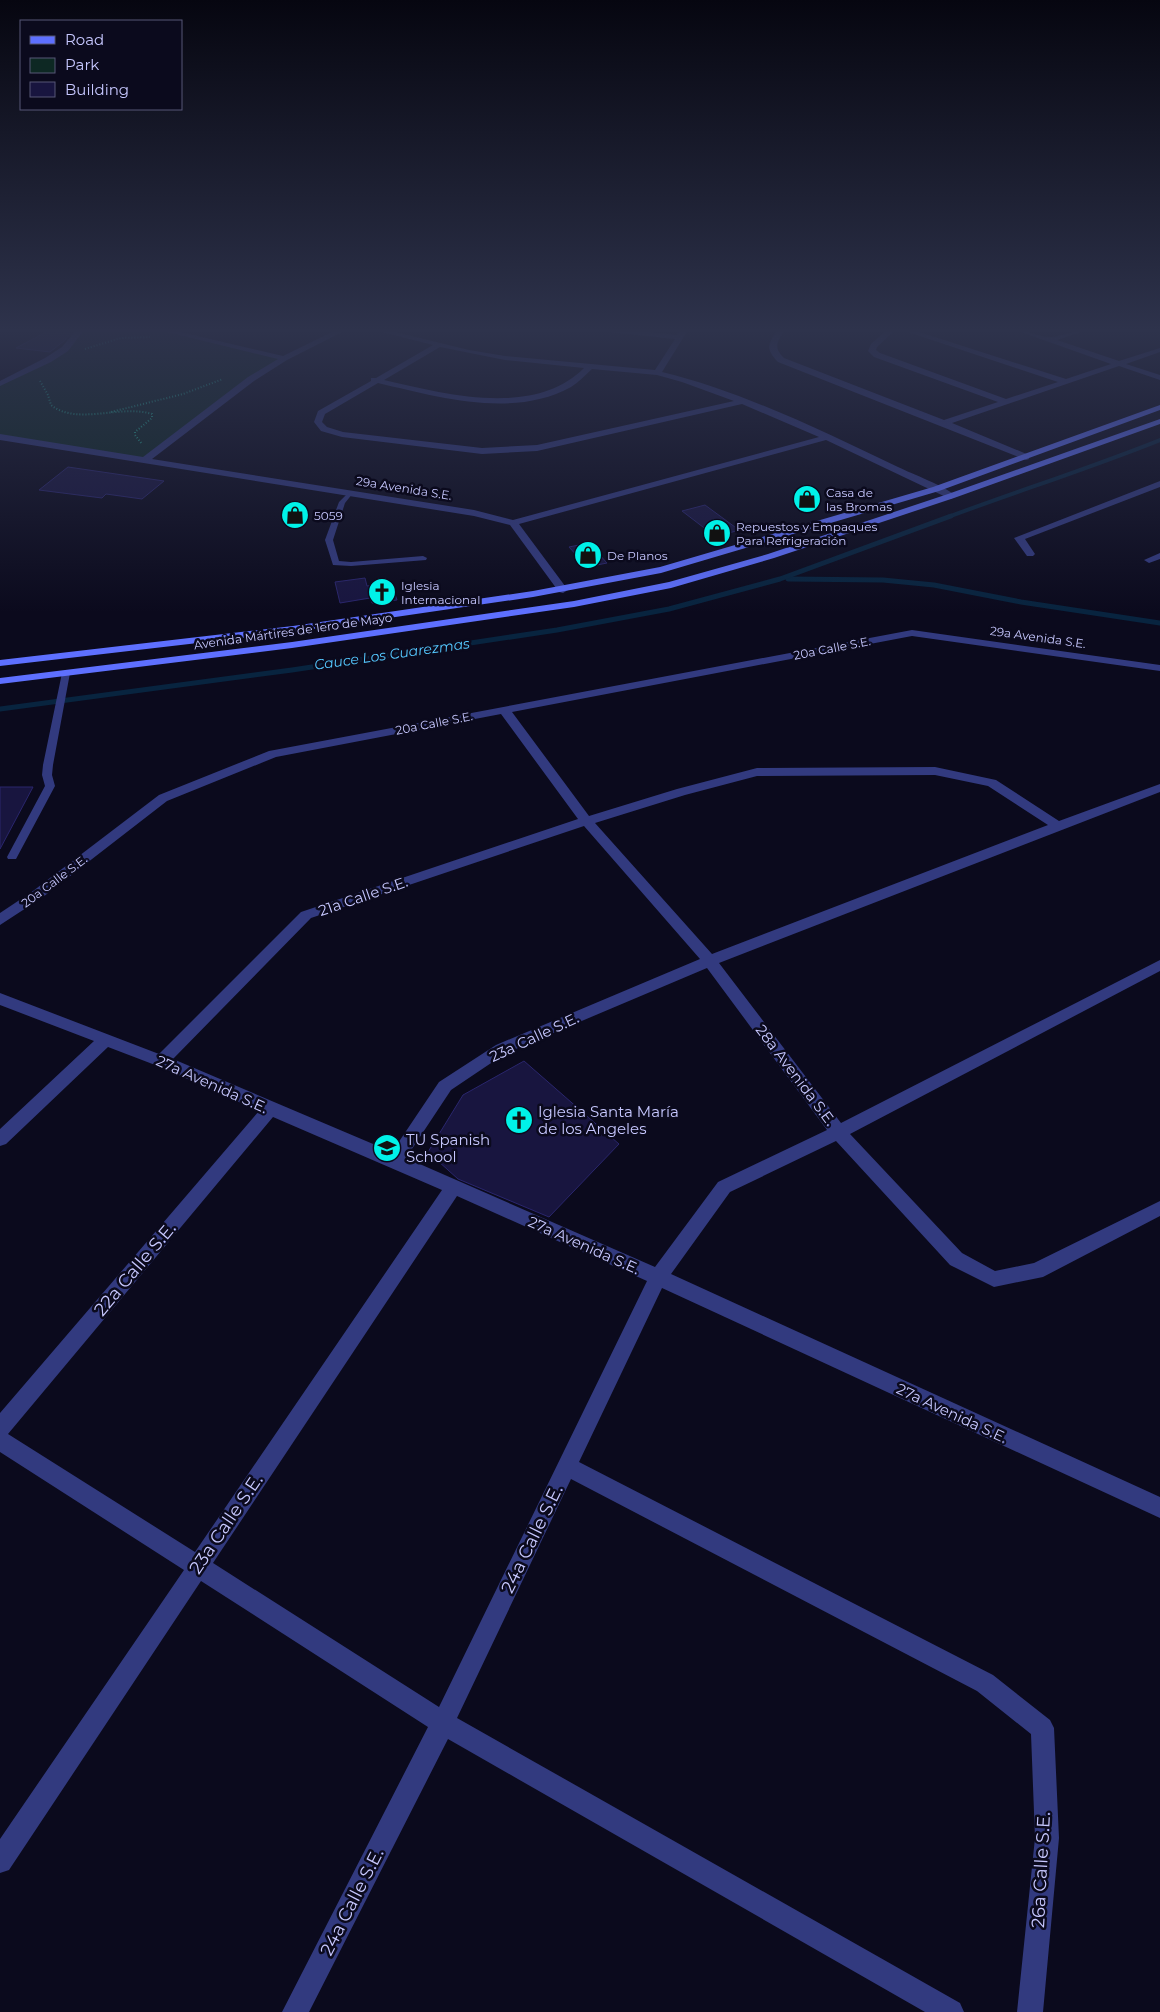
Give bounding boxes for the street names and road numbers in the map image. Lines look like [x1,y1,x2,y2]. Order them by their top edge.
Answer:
street label: 29a Avenida S.E. [355,473,453,503]
street label: Avenida Mártires de 1ero de Mayo [193,610,393,652]
street label: 29a Avenida S.E. [989,623,1087,651]
street label: 20a Calle S.E. [792,633,872,663]
street label: 20a Calle S.E. [394,708,474,738]
street label: 20a Calle S.E. [18,851,90,911]
street label: 21a Calle S.E. [316,872,410,920]
street label: 23a Calle S.E. [486,1008,582,1066]
street label: 28a Avenida S.E. [752,1021,840,1129]
street label: 27a Avenida S.E. [153,1051,271,1117]
street label: 27a Avenida S.E. [525,1212,643,1278]
street label: 22a Calle S.E. [89,1218,181,1320]
street label: 27a Avenida S.E. [894,1379,1010,1447]
street label: 23a Calle S.E. [185,1470,267,1578]
street label: 24a Calle S.E. [496,1481,568,1597]
street label: 26a Calle S.E. [1027,1811,1055,1929]
street label: 24a Calle S.E. [316,1845,388,1959]

